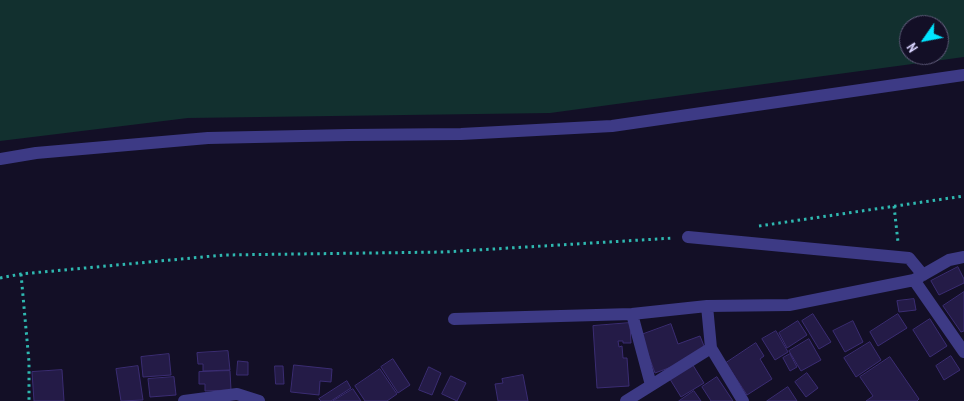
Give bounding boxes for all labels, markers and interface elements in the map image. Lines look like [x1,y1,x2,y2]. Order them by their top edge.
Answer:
north arrow [899,15,949,65]
text: N [903,40,922,56]

